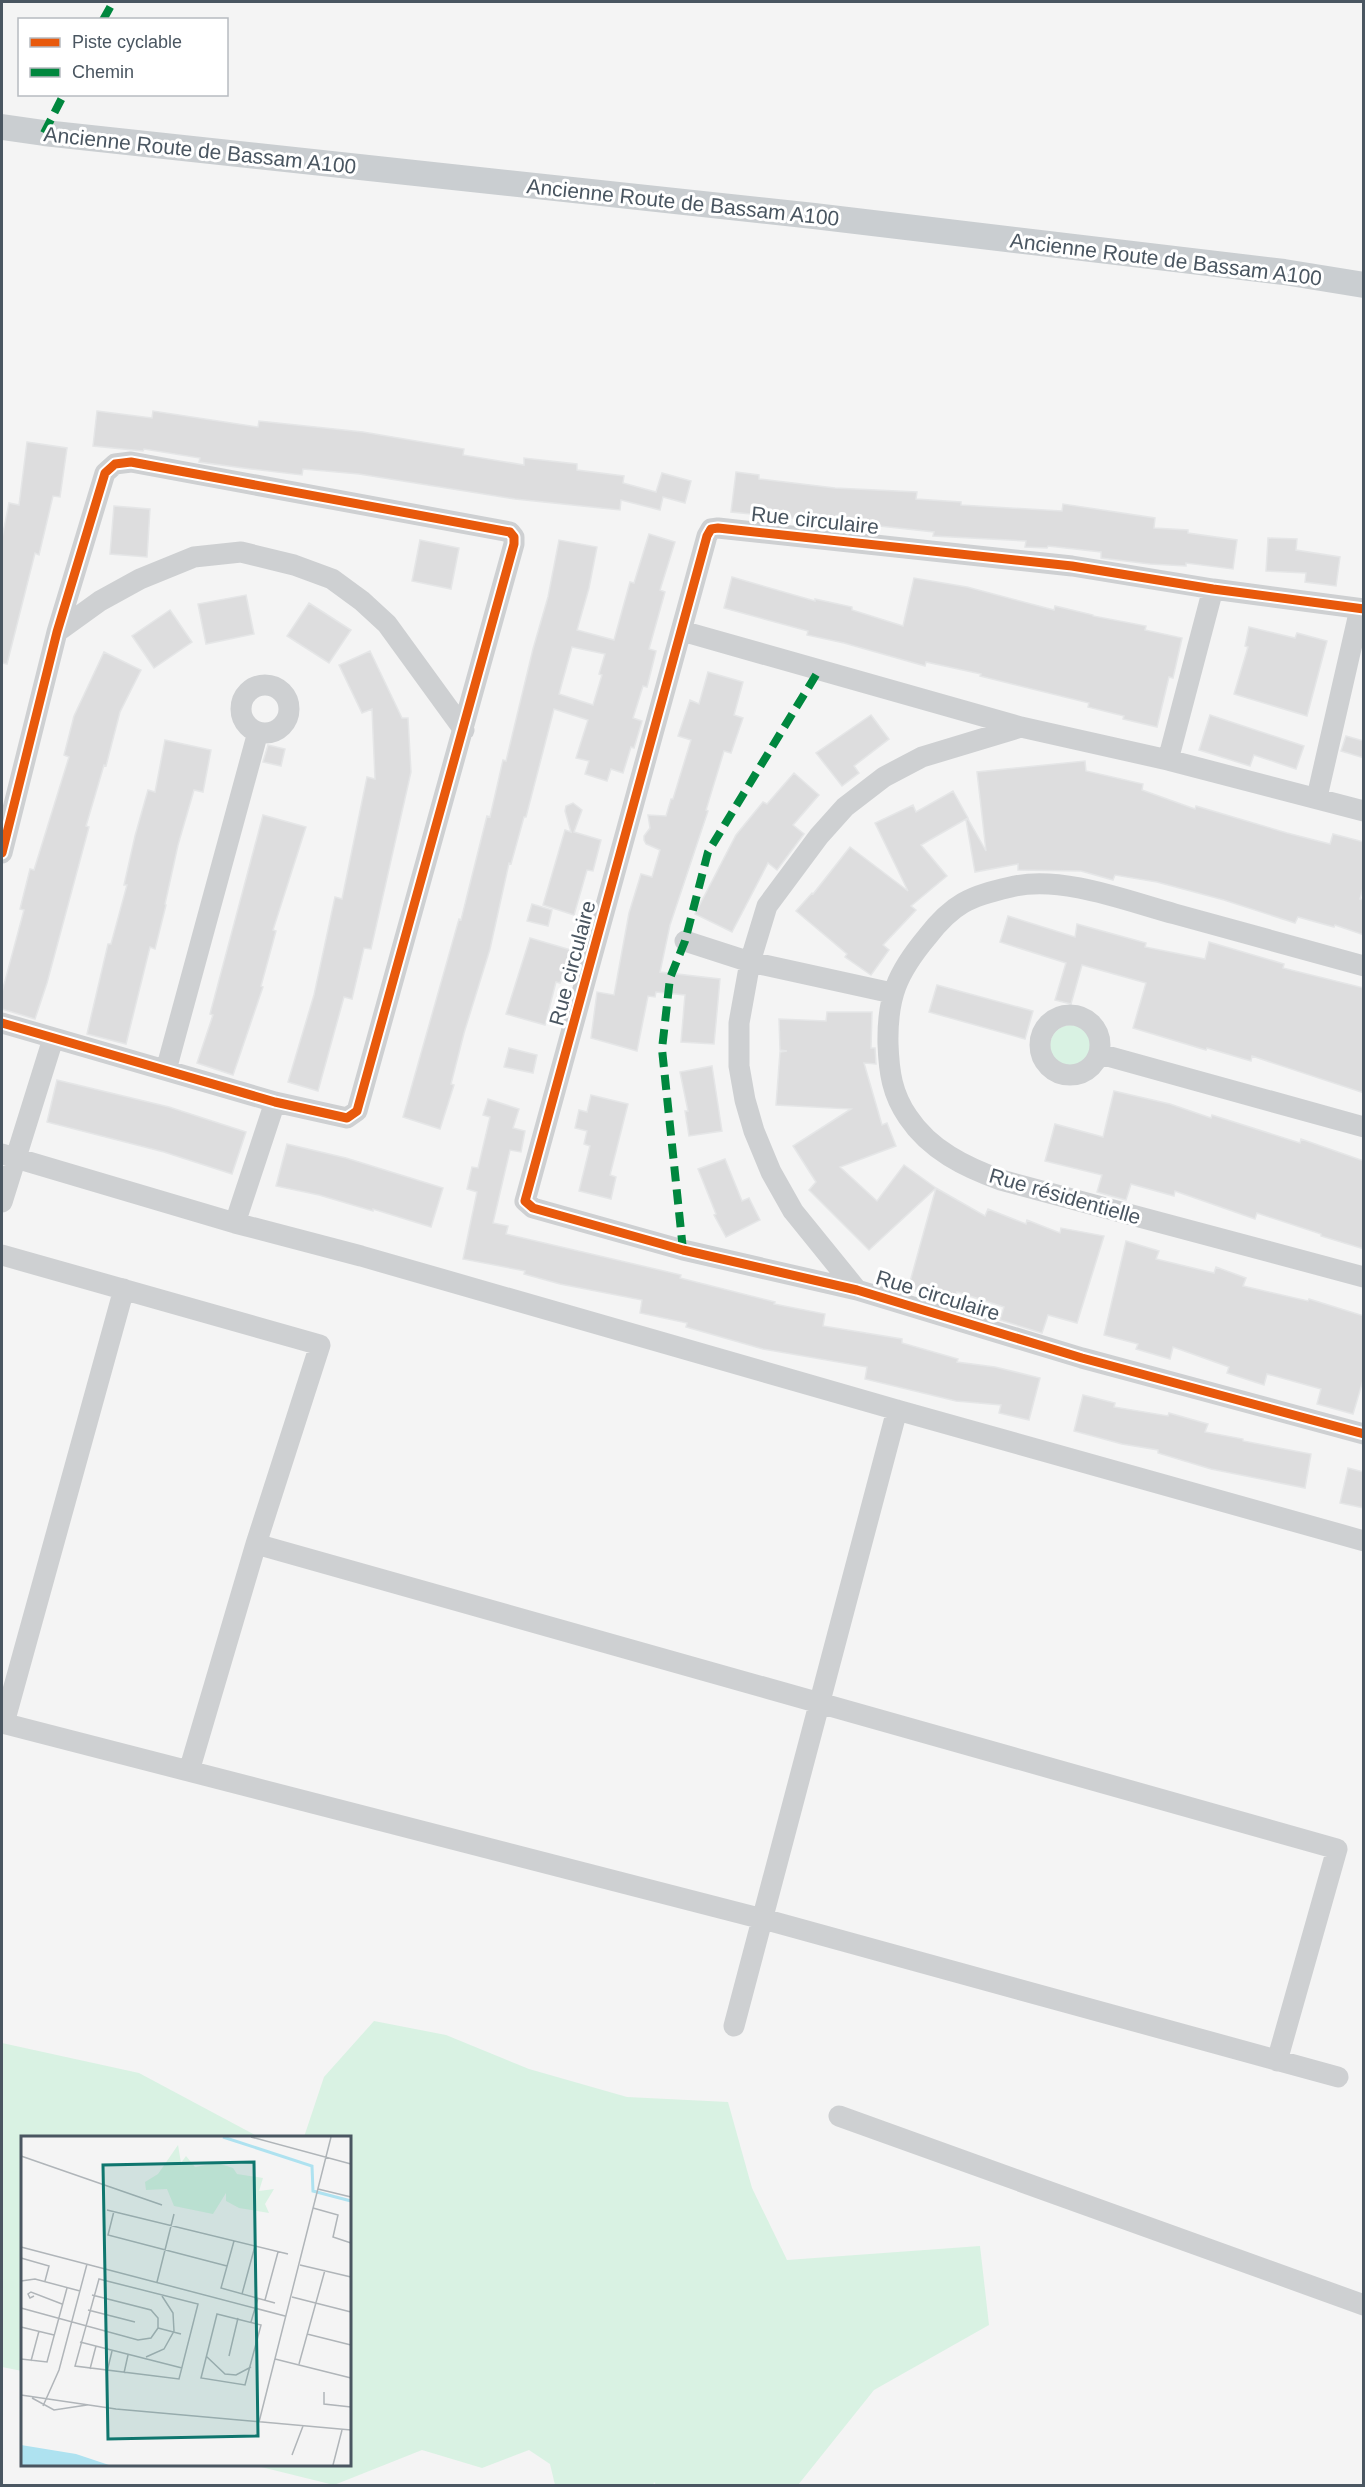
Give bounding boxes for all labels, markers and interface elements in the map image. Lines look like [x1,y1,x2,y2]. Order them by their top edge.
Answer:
legend [18,18,228,96]
text: Piste cyclable [72,32,182,52]
text: Chemin [72,62,134,82]
street label: Ancienne Route de Bassam A100 [43,122,357,178]
street label: Ancienne Route de Bassam A100 [526,174,840,230]
street label: Ancienne Route de Bassam A100 [1009,228,1323,290]
street label: Rue circulaire [750,502,880,538]
street label: Rue circulaire [544,898,600,1028]
street label: Rue résidentielle [987,1163,1143,1229]
street label: Rue circulaire [873,1265,1003,1325]
inset map [21,2136,351,2466]

